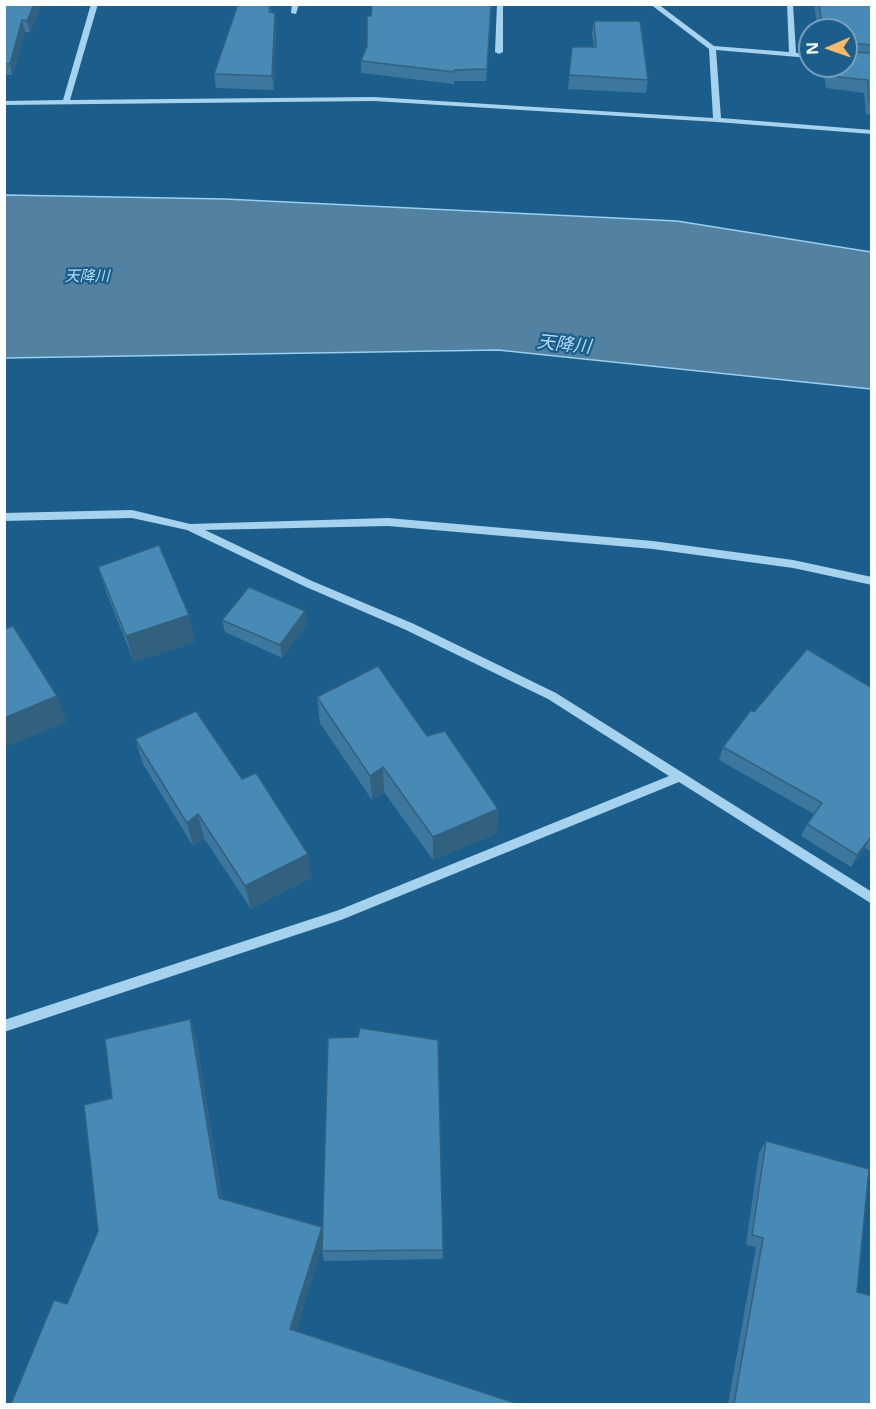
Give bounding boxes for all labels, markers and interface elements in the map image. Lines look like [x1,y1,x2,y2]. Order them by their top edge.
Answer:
north arrow [798,18,858,78]
text: N [801,42,823,55]
water label: 天降川 [65,268,109,286]
water label: 天降川 [536,331,592,359]

